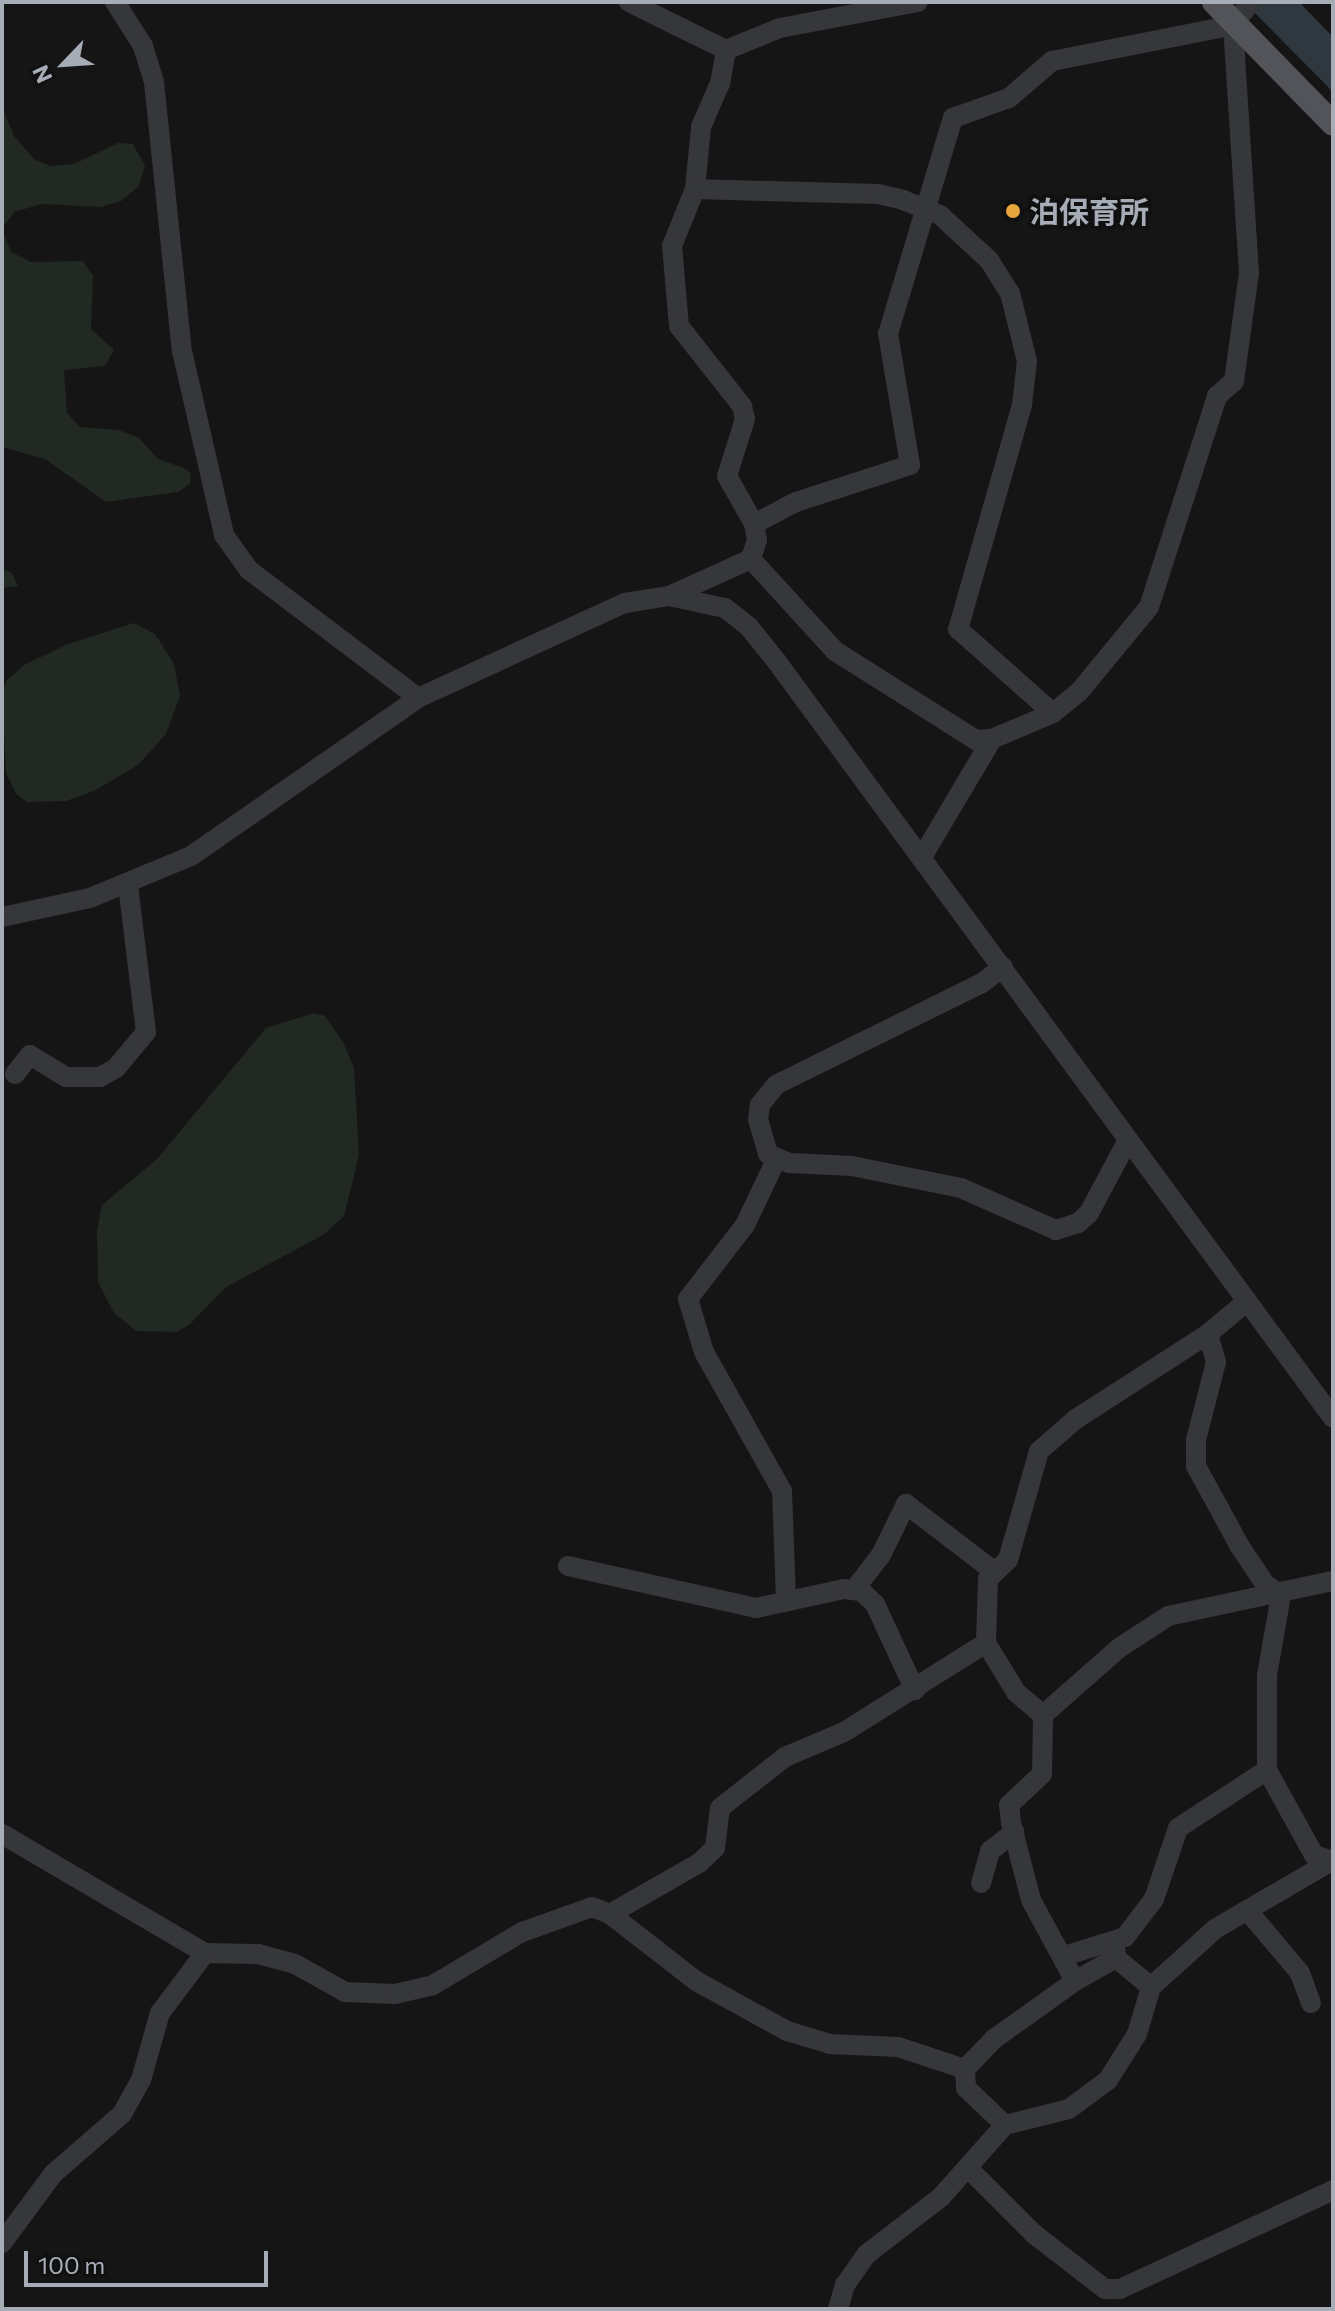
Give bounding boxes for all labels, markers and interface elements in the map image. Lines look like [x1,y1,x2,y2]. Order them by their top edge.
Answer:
north arrow [24,24,104,104]
text: N [26,61,58,88]
place label: 泊保育所 [1029,193,1149,229]
marker: 泊保育所 [1004,202,1022,220]
scale bar [28,2235,272,2285]
text: 100 m [38,2250,105,2279]

